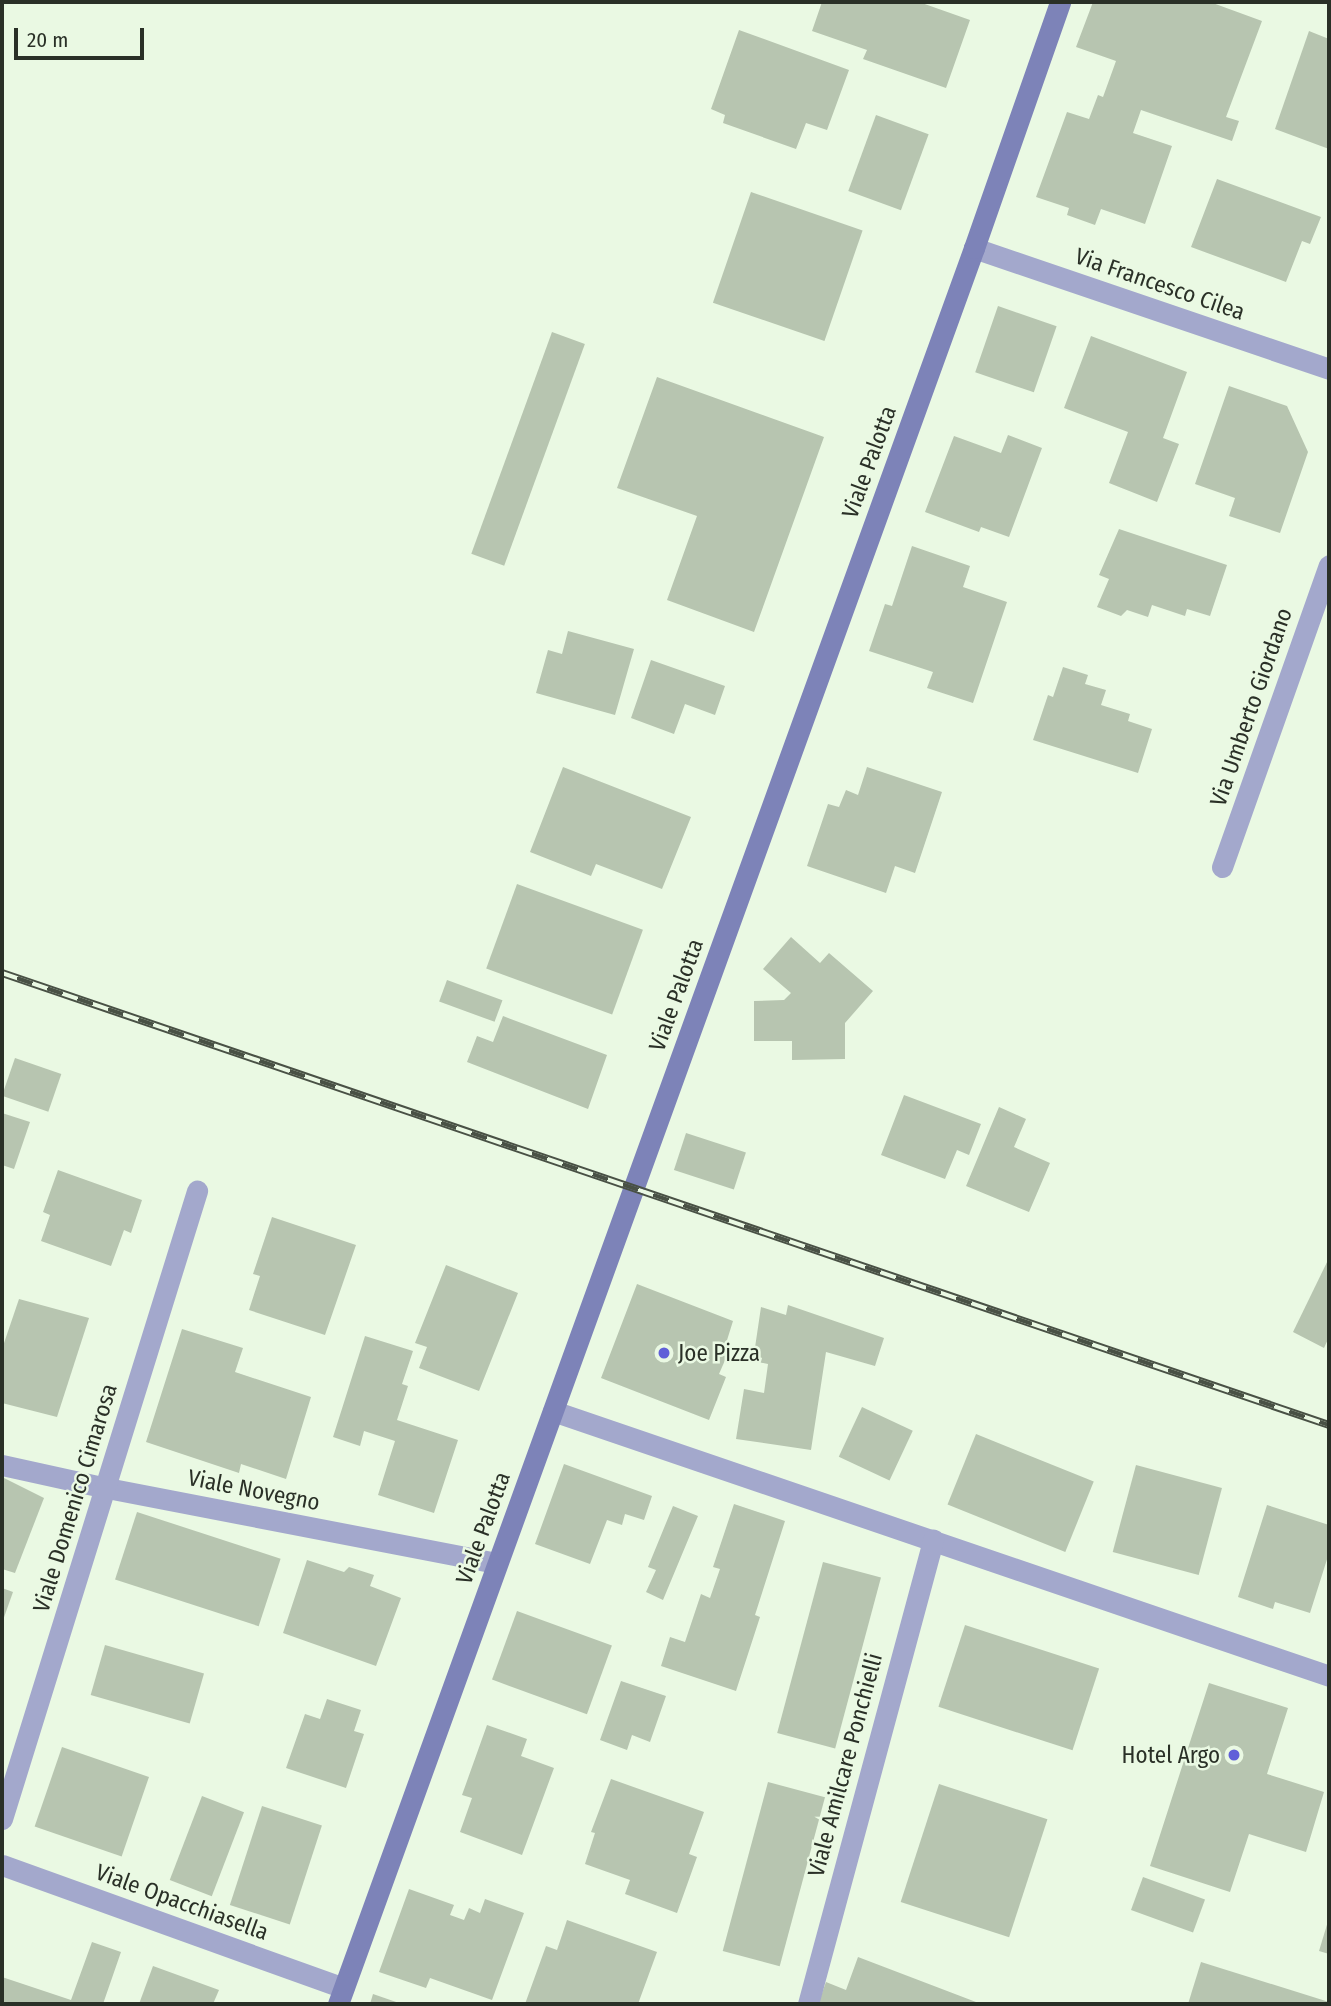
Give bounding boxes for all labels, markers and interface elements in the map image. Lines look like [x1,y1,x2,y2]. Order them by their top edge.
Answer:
scale bar [18,14,147,58]
text: 20 m [27,27,68,53]
street label: Via Francesco Cilea [1072,242,1248,326]
street label: Viale Palotta [836,402,902,522]
street label: Via Umberto Giordano [1204,604,1298,810]
street label: Viale Palotta [643,935,709,1055]
place label: Joe Pizza [678,1339,760,1367]
marker: Joe Pizza [656,1345,672,1361]
street label: Viale Domenico Cimarosa [27,1380,123,1616]
street label: Viale Novegno [186,1464,322,1516]
street label: Viale Palotta [450,1468,516,1588]
street label: Viale Amilcare Ponchielli [802,1650,888,1880]
place label: Hotel Argo [1122,1741,1220,1769]
marker: Hotel Argo [1226,1747,1242,1763]
street label: Viale Opacchiasella [92,1858,272,1946]

